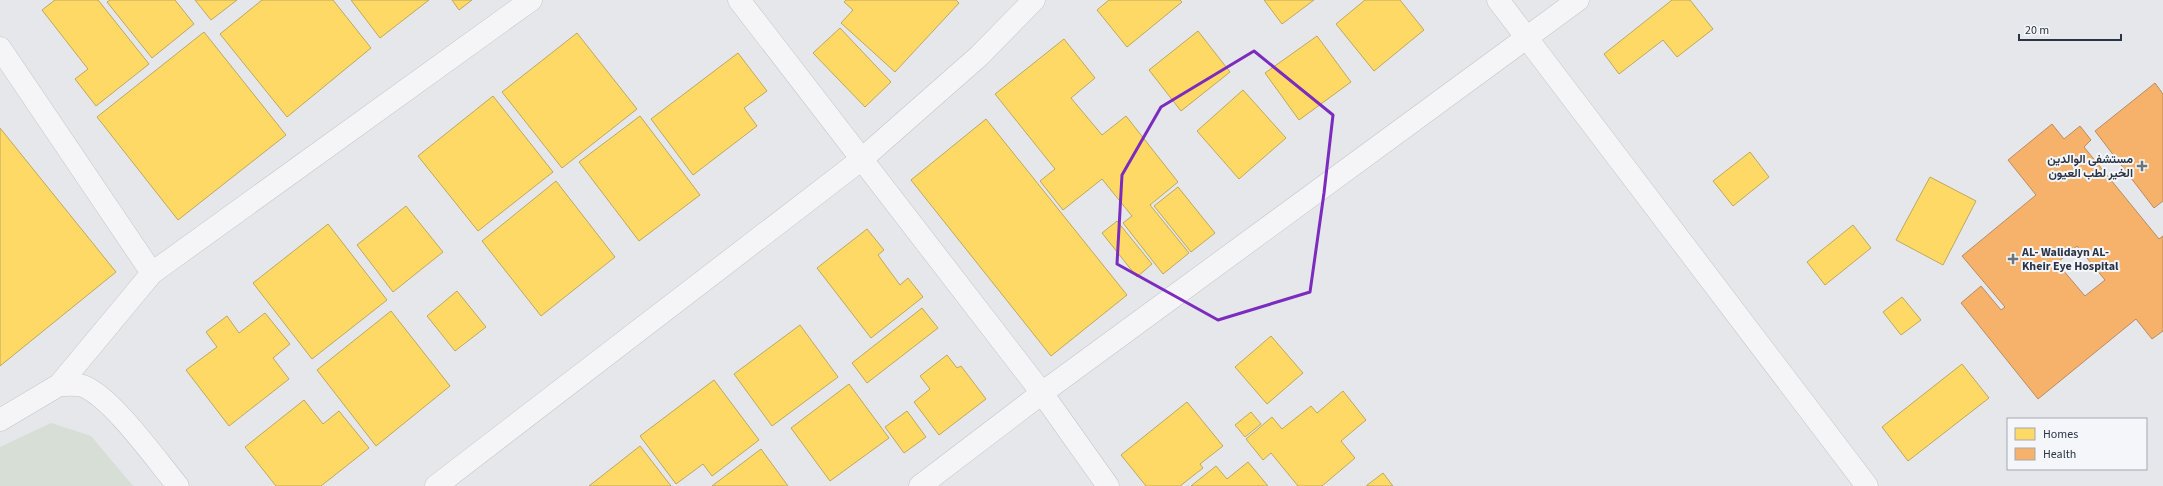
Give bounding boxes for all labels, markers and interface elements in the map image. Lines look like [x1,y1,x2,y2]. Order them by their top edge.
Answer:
scale bar [2019,16,2121,42]
text: 20 m [2025,22,2049,39]
place label: مستشفى الوالدين الخير لطب العيون [2047,151,2133,182]
marker: مستشفى الوالدين الخير لطب العيون [2136,160,2148,172]
place label: AL- Walidayn AL- Kheir Eye Hospital [2021,244,2119,275]
marker: AL- Walidayn AL- Kheir Eye Hospital [2007,253,2019,265]
legend [2007,418,2147,470]
text: Homes [2043,426,2078,443]
text: Health [2043,446,2076,463]

